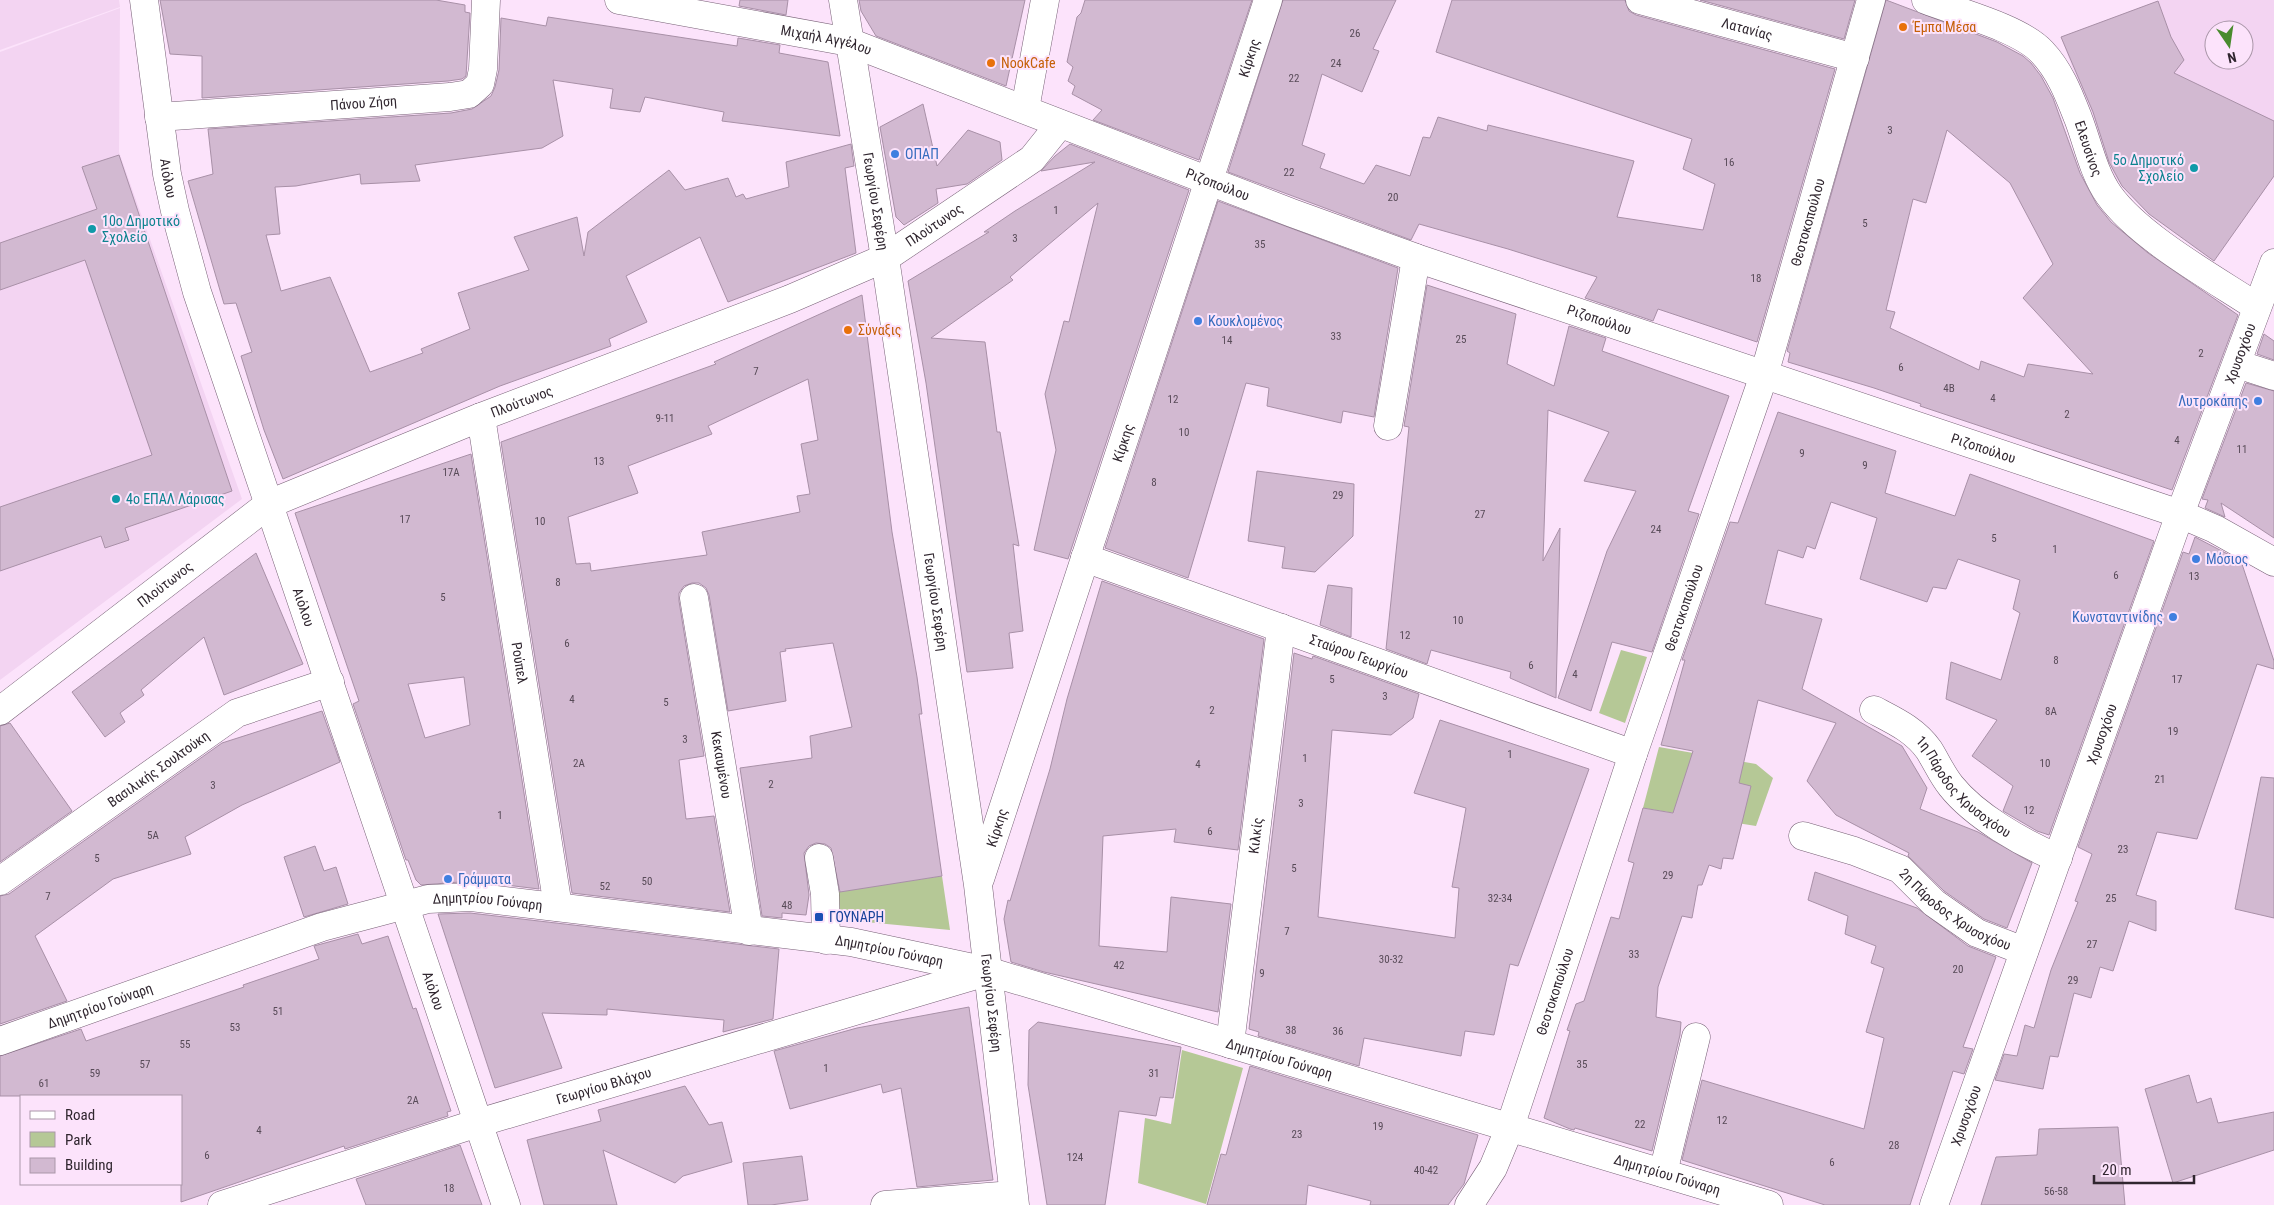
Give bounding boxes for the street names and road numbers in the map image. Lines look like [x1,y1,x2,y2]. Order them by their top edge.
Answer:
street label: Λατανίας [1720,14,1774,43]
street label: Μιχαήλ Αγγέλου [779,22,874,58]
street label: Κίρκης [1235,37,1263,79]
street label: Πάνου Ζήση [330,93,397,113]
street label: Ελευσίνος [2072,118,2106,179]
street label: Γεωργίου Σεφέρη [860,151,892,251]
street label: Αιόλου [157,158,180,200]
street label: Ριζοπούλου [1184,165,1252,204]
street label: Θεοτοκοπούλου [1787,176,1828,268]
street label: Πλούτωνος [903,200,966,250]
street label: Ριζοπούλου [1565,301,1634,338]
street label: Χρυσοχόου [2222,321,2259,386]
street label: Πλούτωνος [488,382,555,421]
street label: Κίρκης [1109,422,1137,464]
street label: Ριζοπούλου [1949,430,2018,466]
street label: Γεωργίου Σεφέρη [921,552,951,652]
street label: Πλούτωνος [134,558,196,610]
street label: Θεοτοκοπούλου [1661,562,1706,653]
street label: Αιόλου [290,586,318,629]
street label: Σταύρου Γεωργίου [1307,631,1411,681]
street label: Ρούπελ [508,641,531,685]
street label: Χρυσοχόου [2084,701,2120,766]
street label: Βασιλικής Σουλτούκη [104,727,212,810]
street label: Κεκαυμένου [708,730,735,800]
street label: 1η Πάροδος Χρυσοχόου [1913,733,2014,841]
street label: Κίρκης [983,807,1011,849]
street label: Κιλκίς [1245,816,1266,855]
street label: 2η Πάροδος Χρυσοχόου [1896,865,2014,953]
street label: Δημητρίου Γούναρη [432,889,543,913]
street label: Δημητρίου Γούναρη [834,932,945,969]
street label: Θεοτοκοπούλου [1533,946,1577,1037]
street label: Γεωργίου Σεφέρη [978,953,1005,1053]
street label: Αιόλου [420,969,448,1012]
street label: Δημητρίου Γούναρη [45,980,155,1032]
street label: Δημητρίου Γούναρη [1224,1035,1334,1082]
street label: Γεωργίου Βλάχου [554,1064,653,1107]
street label: Χρυσοχόου [1948,1083,1984,1148]
street label: Δημητρίου Γούναρη [1612,1151,1722,1198]

